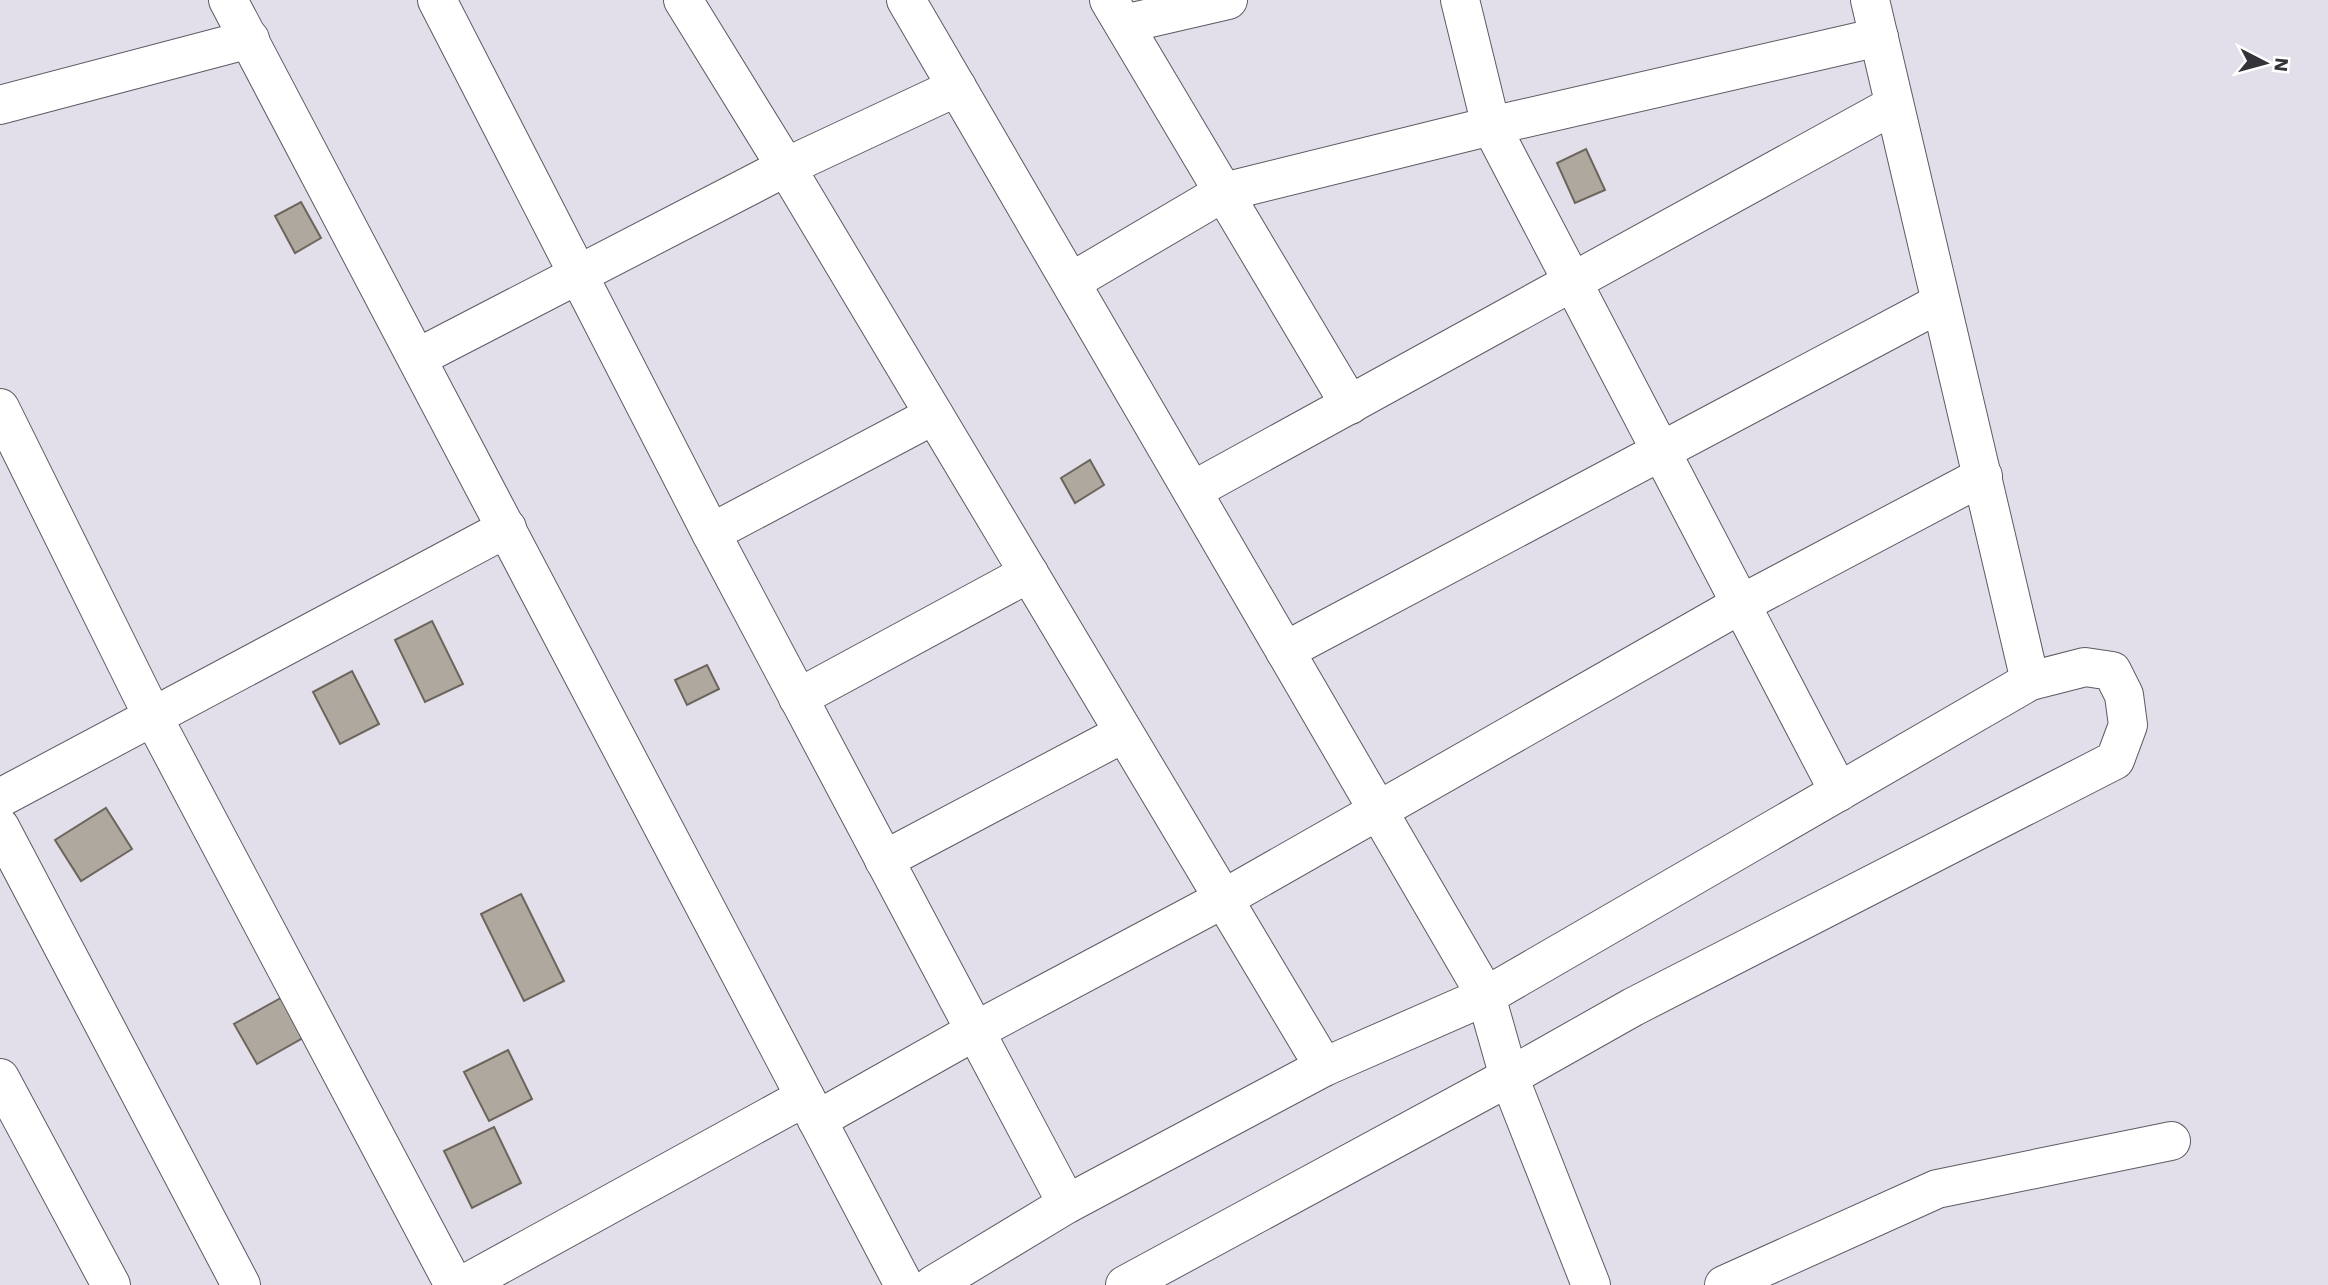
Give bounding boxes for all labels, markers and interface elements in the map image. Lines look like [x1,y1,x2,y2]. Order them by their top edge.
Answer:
north arrow [2230,28,2300,98]
text: N [2269,57,2294,73]

